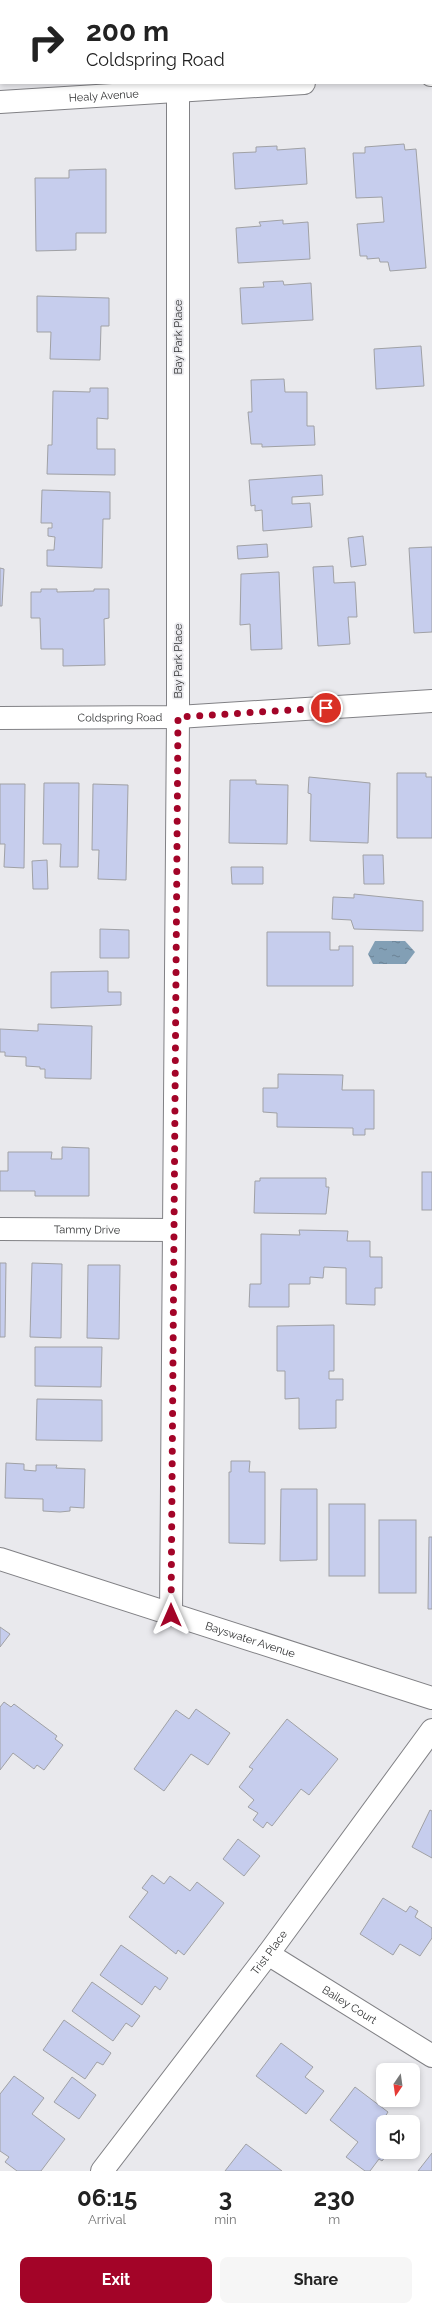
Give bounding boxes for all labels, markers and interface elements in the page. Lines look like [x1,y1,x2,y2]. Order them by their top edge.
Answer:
text: 200 m [86,15,169,48]
icon: right [20,16,72,68]
text: Coldspring Road [86,49,225,70]
street label: Healy Avenue [68,87,140,105]
street label: Bay Park Place [172,299,185,375]
street label: Bay Park Place [172,623,185,699]
pin [309,691,343,725]
icon: arrive [315,697,337,719]
street label: Coldspring Road [78,711,163,725]
street label: Tammy Drive [54,1223,121,1237]
position arrow [150,1594,192,1636]
street label: Bayswater Avenue [204,1619,297,1661]
street label: Trist Place [248,1928,290,1978]
street label: Bailey Court [320,1983,379,2027]
north arrow [376,2063,420,2107]
map controls [376,2063,420,2159]
button: sound [376,2115,420,2159]
text: 06:15 [77,2183,137,2212]
text: 3 [219,2183,232,2212]
text: 230 [313,2183,355,2212]
text: Arrival [88,2212,126,2227]
text: min [214,2212,237,2227]
text: m [328,2212,340,2227]
button: Exit [20,2257,212,2303]
button: Share [220,2257,412,2303]

